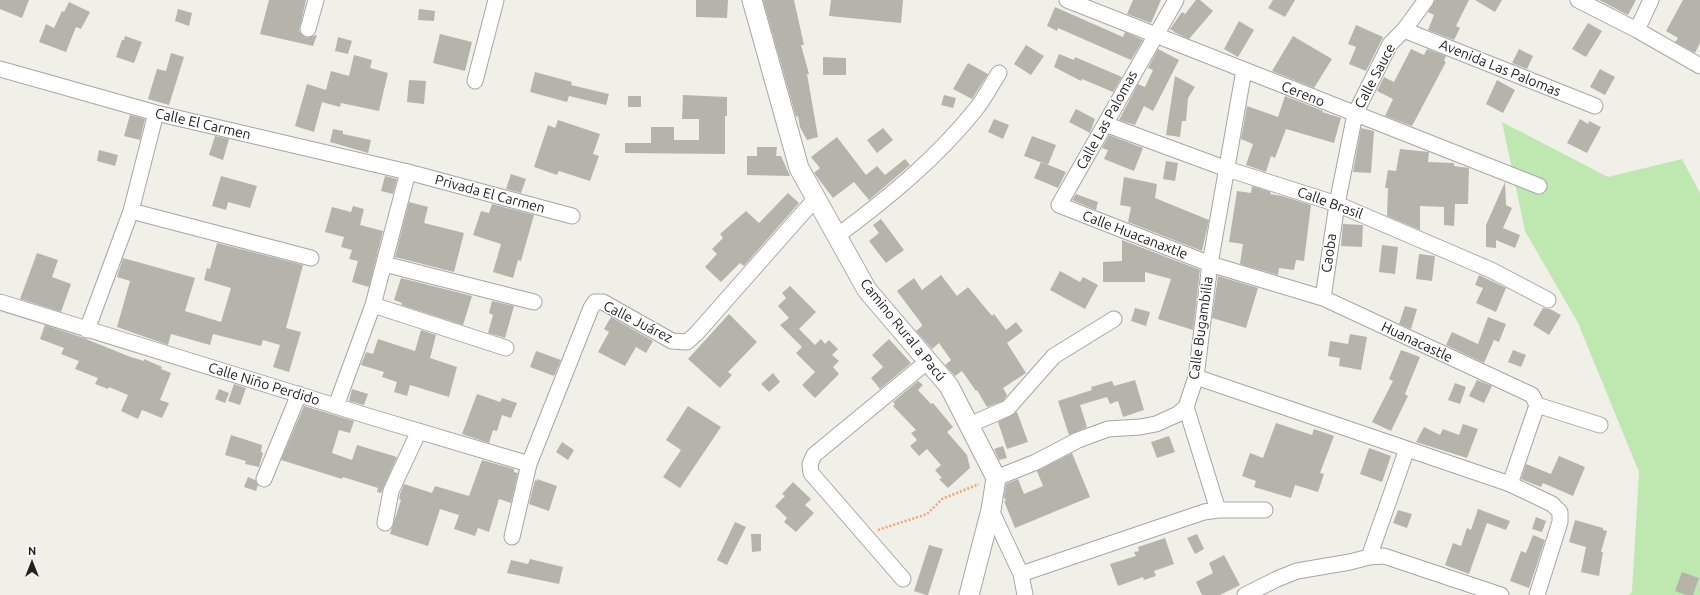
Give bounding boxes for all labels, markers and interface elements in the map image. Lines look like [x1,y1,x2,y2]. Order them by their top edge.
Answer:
street label: Avenida Las Palomas [1437,36,1563,100]
street label: Calle Sauce [1351,41,1399,111]
street label: Calle Las Palomas [1073,68,1141,172]
street label: Cereno [1279,78,1327,110]
street label: Calle El Carmen [154,105,252,143]
street label: Privada El Carmen [433,171,547,217]
street label: Calle Brasil [1295,183,1365,223]
street label: Calle Huacanaxtle [1080,207,1190,263]
street label: Caoba [1318,232,1340,274]
street label: Camino Rural a Pacú [856,275,950,385]
street label: Calle Bugambilia [1185,275,1217,381]
street label: Calle Juárez [601,297,675,347]
street label: Huanacastle [1379,318,1455,366]
street label: Calle Niño Perdido [206,359,322,409]
north arrow [12,543,52,583]
text: N [28,545,36,557]

